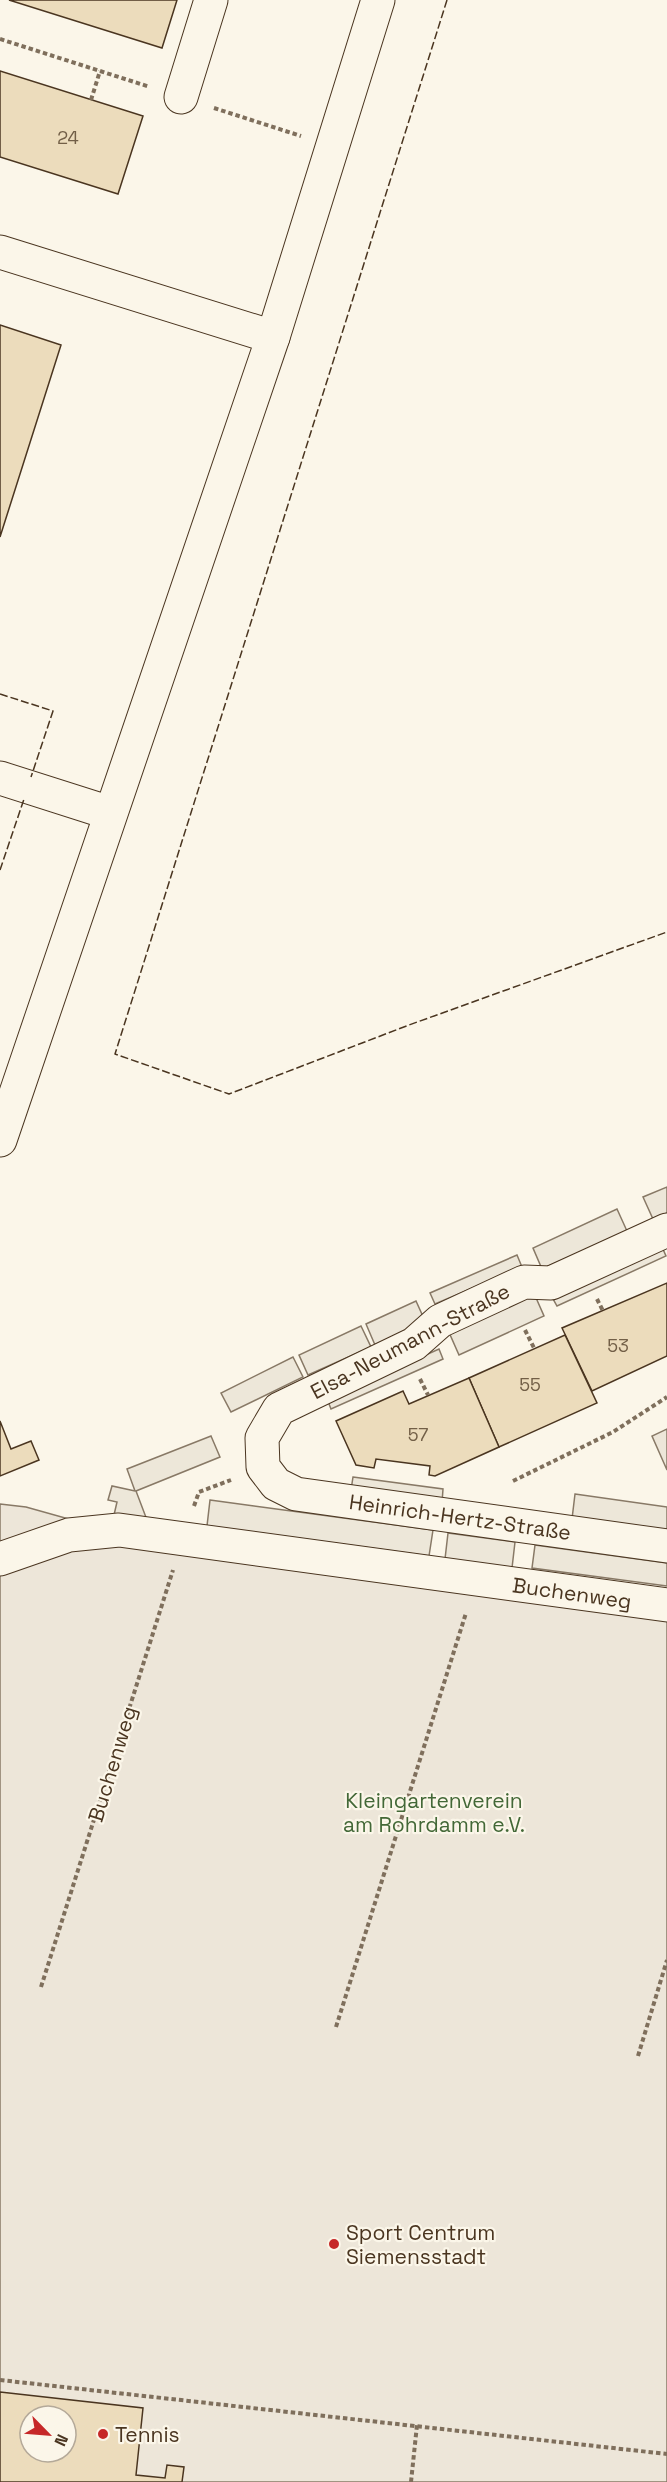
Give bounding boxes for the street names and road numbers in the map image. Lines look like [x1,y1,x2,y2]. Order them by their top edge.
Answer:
street label: Elsa-Neumann-Straße [306,1277,514,1405]
street label: Heinrich-Hertz-Straße [347,1488,573,1546]
street label: Buchenweg [511,1571,633,1615]
street label: Buchenweg [82,1703,142,1825]

